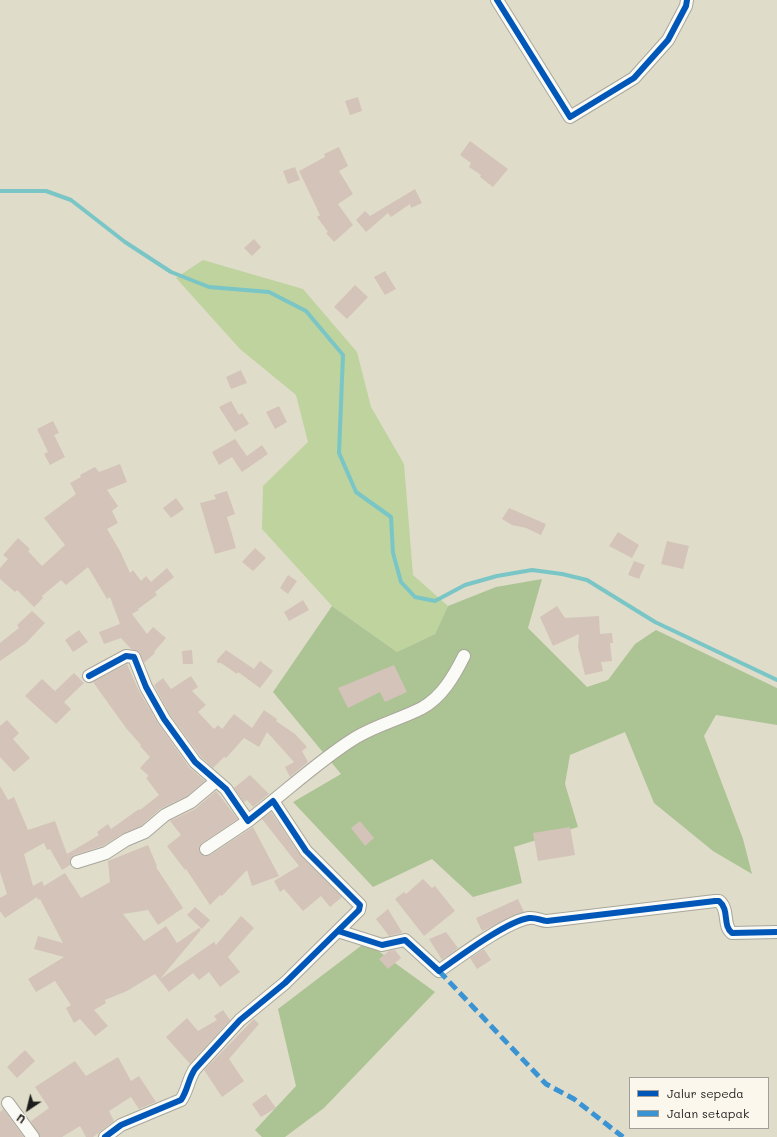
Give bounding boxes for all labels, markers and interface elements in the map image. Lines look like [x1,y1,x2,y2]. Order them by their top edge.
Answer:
legend [629,1077,769,1129]
text: Jalur sepeda [667,1085,744,1101]
north arrow [8,1089,48,1129]
text: Jalan setapak [667,1105,749,1121]
text: U [13,1111,28,1128]

